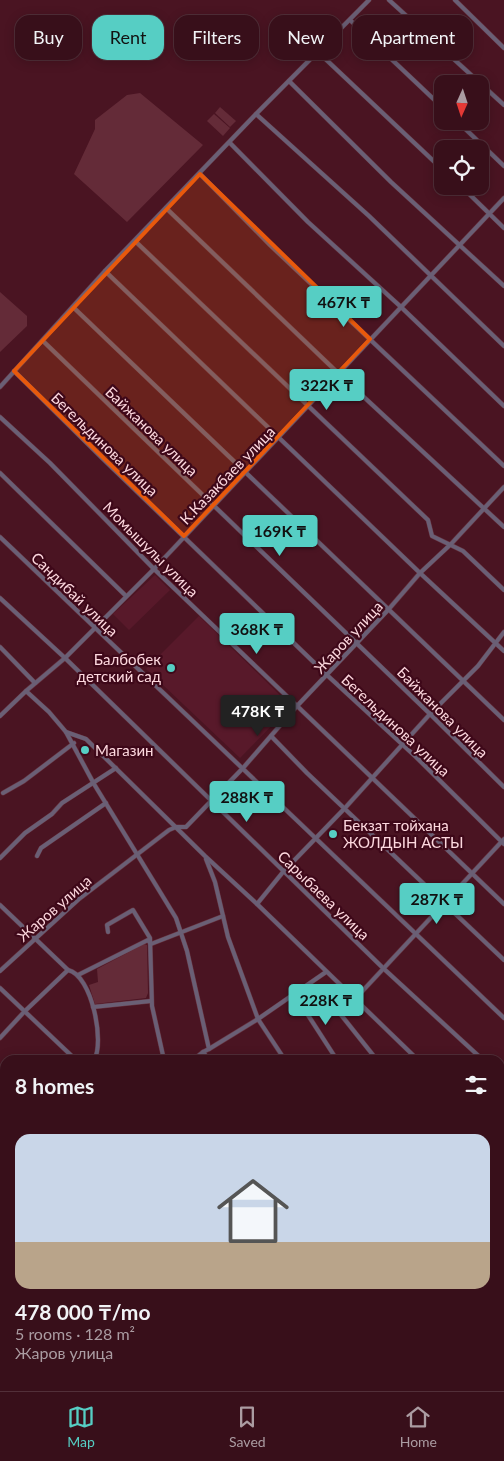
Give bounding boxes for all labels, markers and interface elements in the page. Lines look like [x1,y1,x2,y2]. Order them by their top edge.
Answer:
chip: Buy [15,15,82,60]
chip: Rent [92,15,164,60]
chip: Filters [174,15,259,60]
chip: New [269,15,342,60]
chip: Apartment [352,15,473,60]
north arrow [434,75,489,130]
map controls [434,75,489,195]
button: locate [434,140,489,195]
pin: 467K ₸ [303,286,385,328]
text: 467K ₸ [318,292,370,311]
pin: 322K ₸ [286,368,368,411]
text: 322K ₸ [301,375,353,394]
street label: Байжанова улица [102,382,202,480]
street label: Бегельдинова улица [48,388,162,500]
street label: К.Казакбаев улица [176,422,278,528]
street label: Момышулы улица [100,498,202,600]
pin: 169K ₸ [239,514,321,557]
text: 169K ₸ [254,521,306,540]
street label: Сандибай улица [28,548,122,640]
street label: Жаров улица [310,597,386,677]
pin: 368K ₸ [216,612,298,655]
text: 368K ₸ [231,619,283,638]
place label: Балбобек детский сад [77,650,161,685]
marker: Балбобек детский сад [165,662,177,674]
street label: Байжанова улица [394,663,492,761]
street label: Бегельдинова улица [338,670,454,780]
pin: 478K ₸ [217,694,299,737]
text: 478K ₸ [232,701,284,720]
place label: Магазин [95,741,154,759]
marker: Магазин [79,744,91,756]
pin: 288K ₸ [206,780,288,823]
text: 288K ₸ [221,787,273,806]
place label: Бекзат тойхана ЖОЛДЫН АСТЫ [343,816,464,851]
marker: Бекзат тойхана ЖОЛДЫН АСТЫ [327,828,339,840]
street label: Сарыбаева улица [274,847,374,943]
street label: Жаров улица [13,871,95,945]
pin: 287K ₸ [396,882,478,925]
text: 287K ₸ [411,889,463,908]
pin: 228K ₸ [285,984,367,1026]
text: 228K ₸ [300,990,352,1009]
icon: filters [462,1071,490,1099]
text: 8 homes [15,1073,94,1098]
icon: home [208,1166,298,1256]
text: 478 000 ₸/mo [15,1299,151,1324]
text: 5 rooms · 128 m² [15,1324,135,1343]
text: Жаров улица [15,1343,113,1362]
tab: Map [67,1403,95,1450]
tab: Saved [229,1403,266,1450]
tab: Home [400,1403,437,1450]

